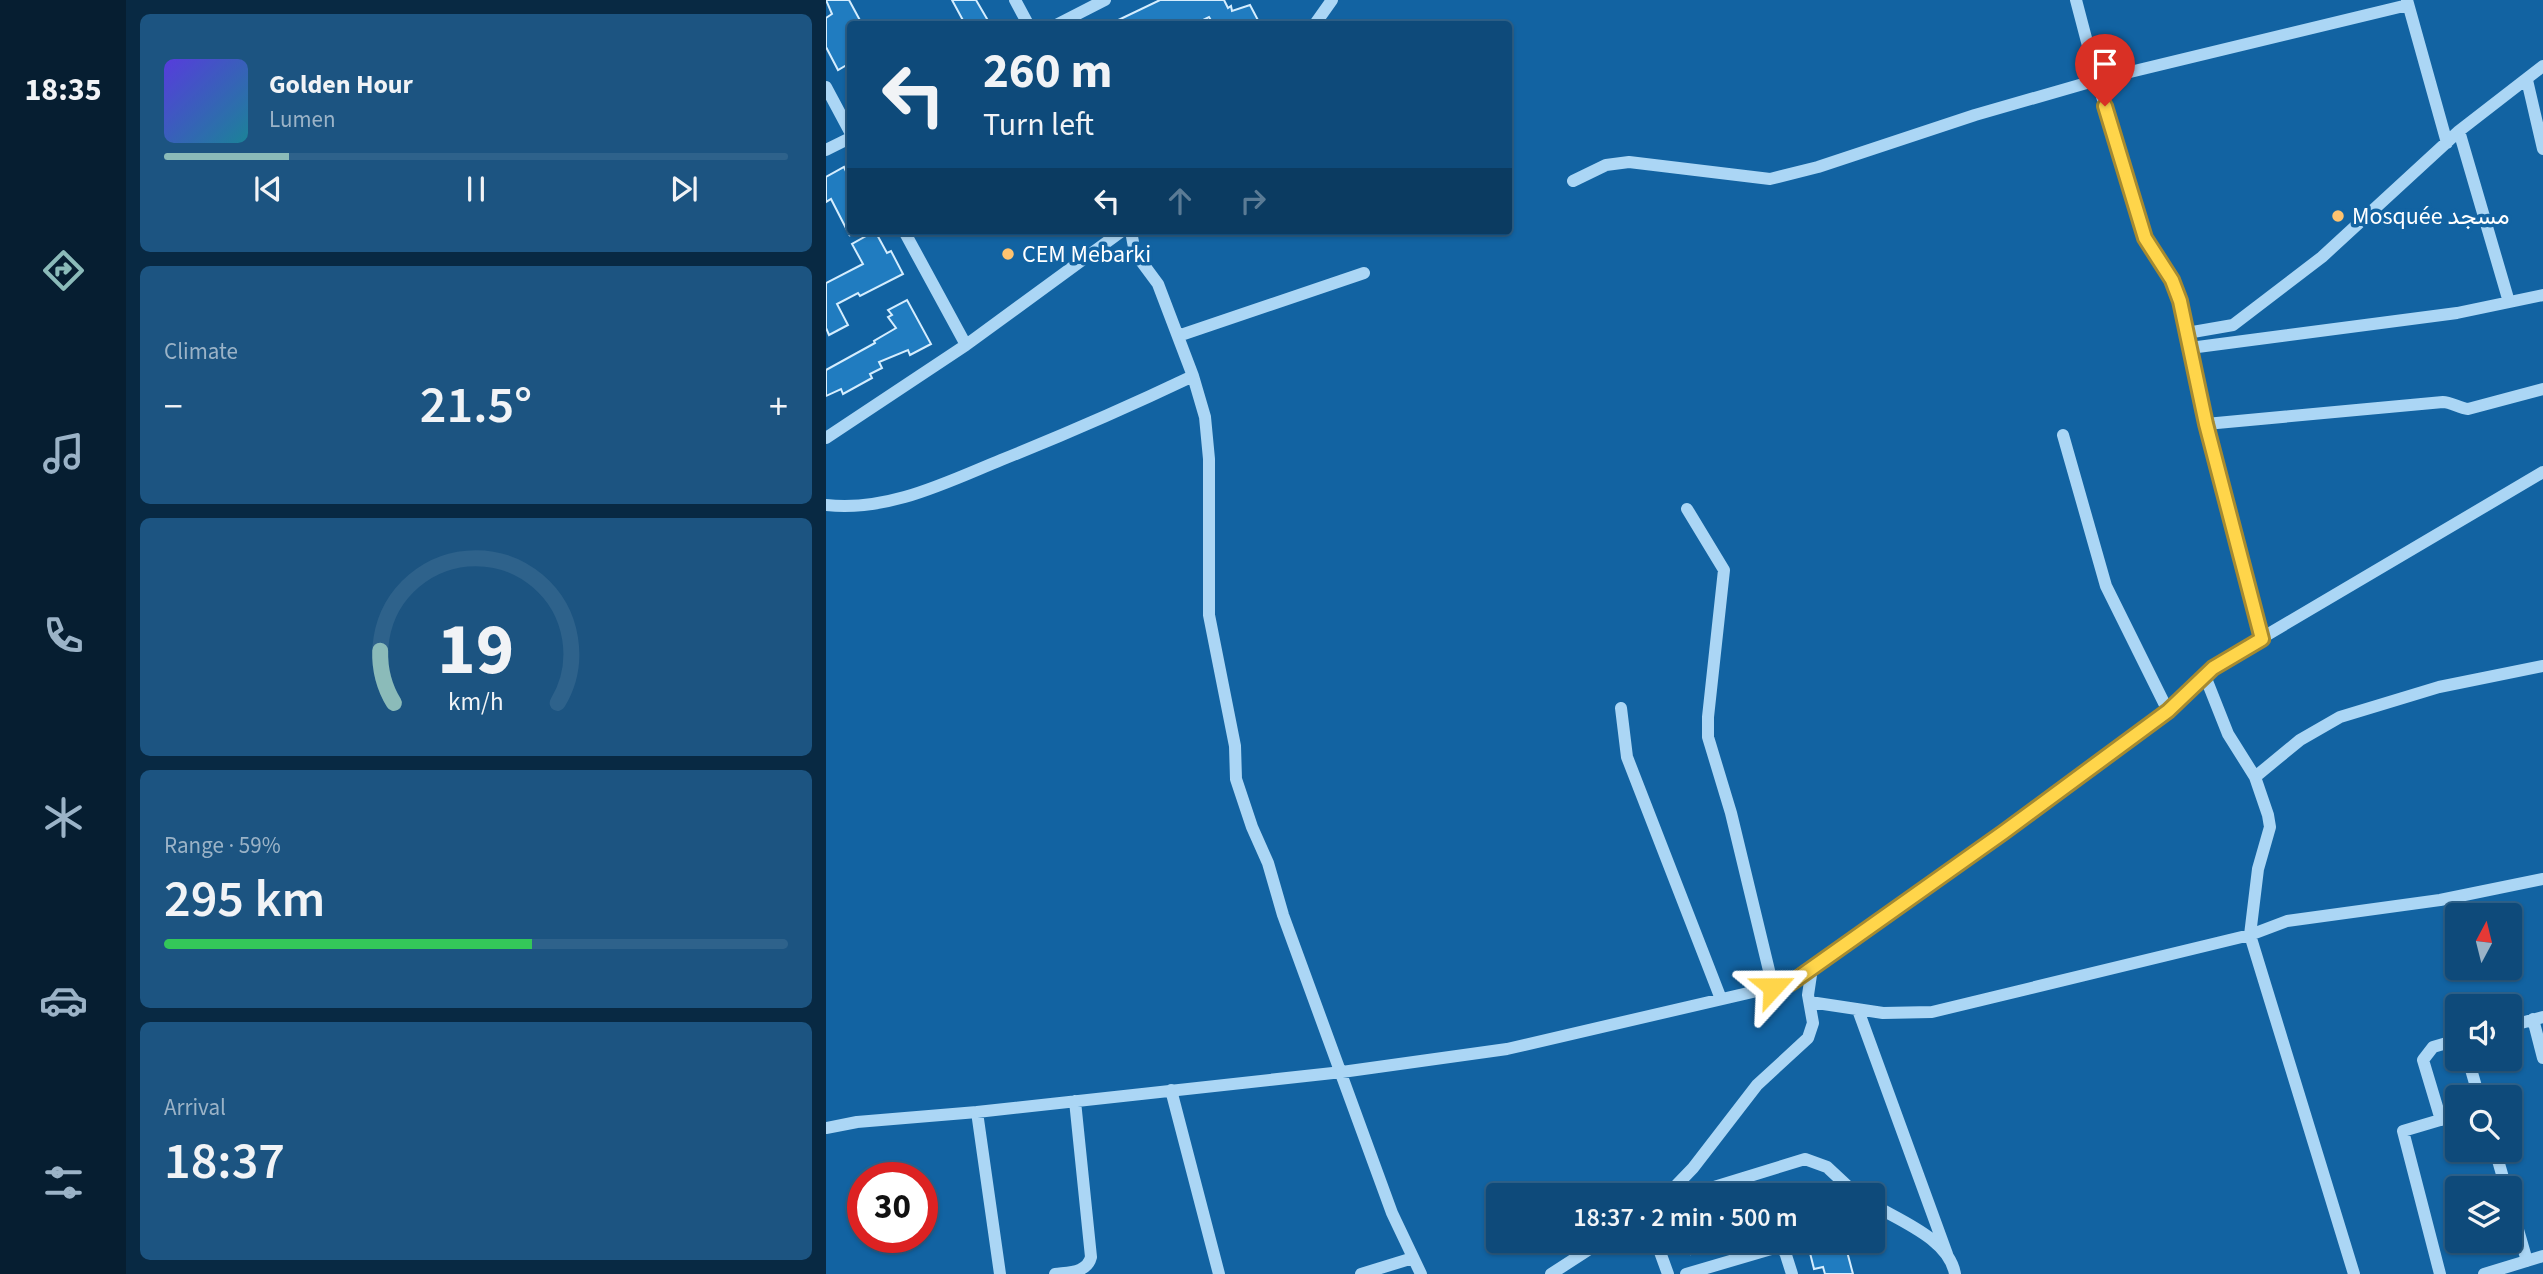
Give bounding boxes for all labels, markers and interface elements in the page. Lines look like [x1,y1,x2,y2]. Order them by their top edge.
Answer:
pin [2075,34,2135,106]
text: 260 m [983,37,1112,107]
icon: arrive [2086,45,2124,83]
icon: left [868,49,959,140]
text: Golden Hour [269,66,413,103]
text: 18:35 [24,67,102,113]
text: Turn left [983,102,1094,148]
text: Lumen [269,103,336,136]
icon: previous [249,170,287,208]
icon: pause [457,170,495,208]
icon: next [665,170,703,208]
icon: left [1088,182,1126,220]
icon: ahead [1161,182,1199,220]
icon: right [1234,182,1272,220]
place label: Mosquée مسجد [2352,199,2510,234]
marker: Mosquée مسجد [2330,208,2346,224]
place label: CEM Mebarki [1022,237,1151,272]
icon: directions [39,246,88,295]
marker: CEM Mebarki [1000,246,1016,262]
text: Climate [164,335,238,368]
text: 21.5° [420,369,532,443]
text: − [164,380,183,434]
text: + [769,380,788,434]
icon: music [39,429,88,478]
text: 19 [438,598,514,702]
icon: phone [39,611,88,660]
text: km/h [448,684,504,720]
icon: climate [39,793,88,842]
text: Range · 59% [164,829,281,862]
text: 295 km [164,863,325,937]
north arrow [2445,903,2522,980]
map controls [2445,903,2522,1253]
position arrow [1736,950,1810,1024]
icon: car [39,976,88,1025]
button: sound [2445,994,2522,1071]
button: search [2445,1085,2522,1162]
text: Arrival [164,1091,226,1124]
text: 18:37 [164,1125,285,1199]
icon: filters [39,1158,88,1207]
speed limit sign: 30 [847,1162,938,1253]
button: layers [2445,1176,2522,1253]
text: 18:37 · 2 min · 500 m [1573,1199,1798,1236]

